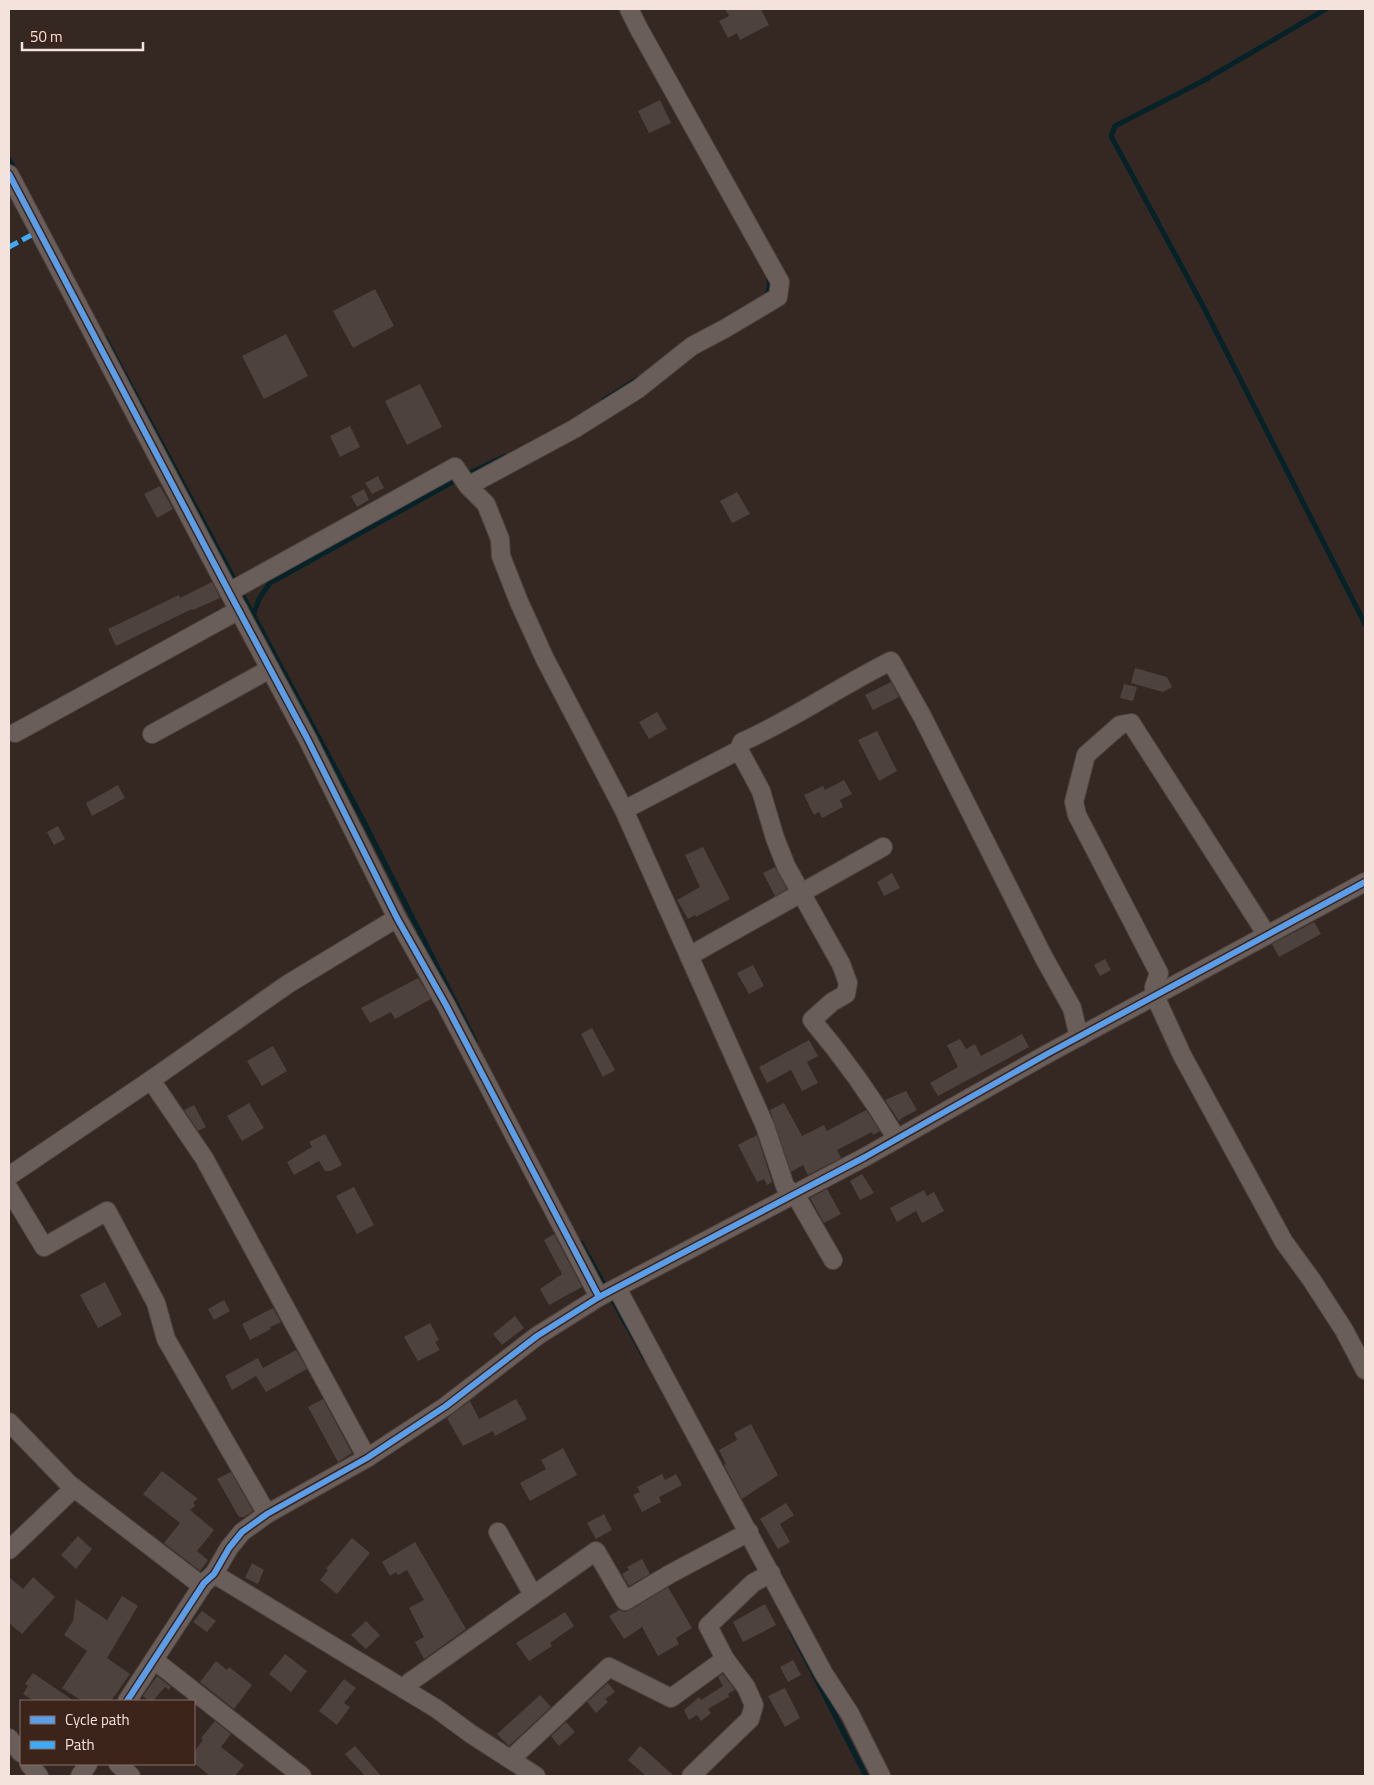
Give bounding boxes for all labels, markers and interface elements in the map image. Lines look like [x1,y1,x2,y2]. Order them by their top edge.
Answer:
scale bar [22,20,144,52]
text: 50 m [30,25,63,48]
legend [20,1700,195,1765]
text: Cycle path [65,1708,130,1731]
text: Path [65,1733,95,1756]

